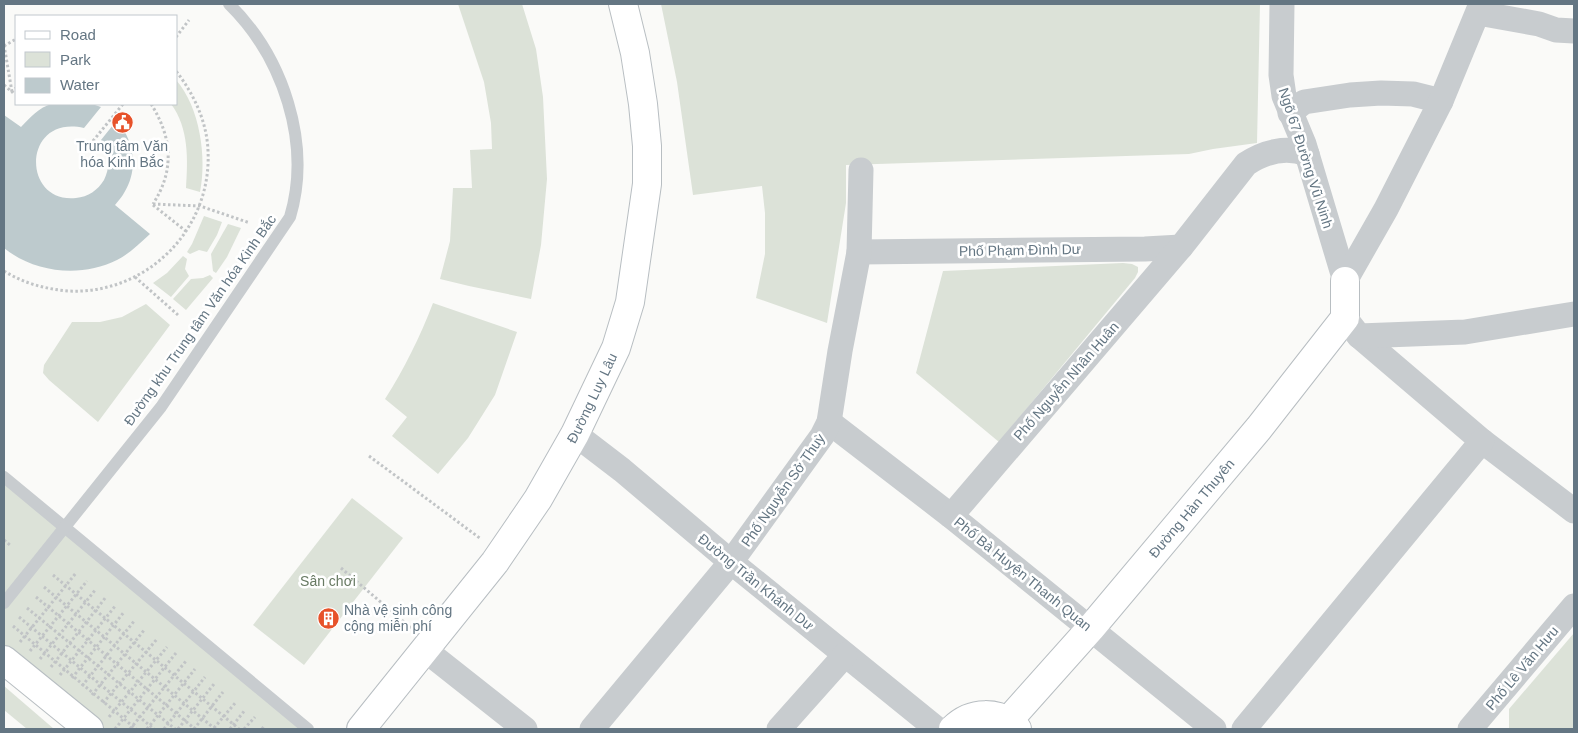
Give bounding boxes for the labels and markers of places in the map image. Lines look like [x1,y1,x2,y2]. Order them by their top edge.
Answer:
public building icon: Trung tâm Văn hóa Kinh Bắc [110,111,134,135]
place label: Trung tâm Văn hóa Kinh Bắc [76,138,168,170]
place label: Nhà vệ sinh công cộng miễn phí [344,602,452,634]
building icon: Nhà vệ sinh công cộng miễn phí [316,606,340,630]

